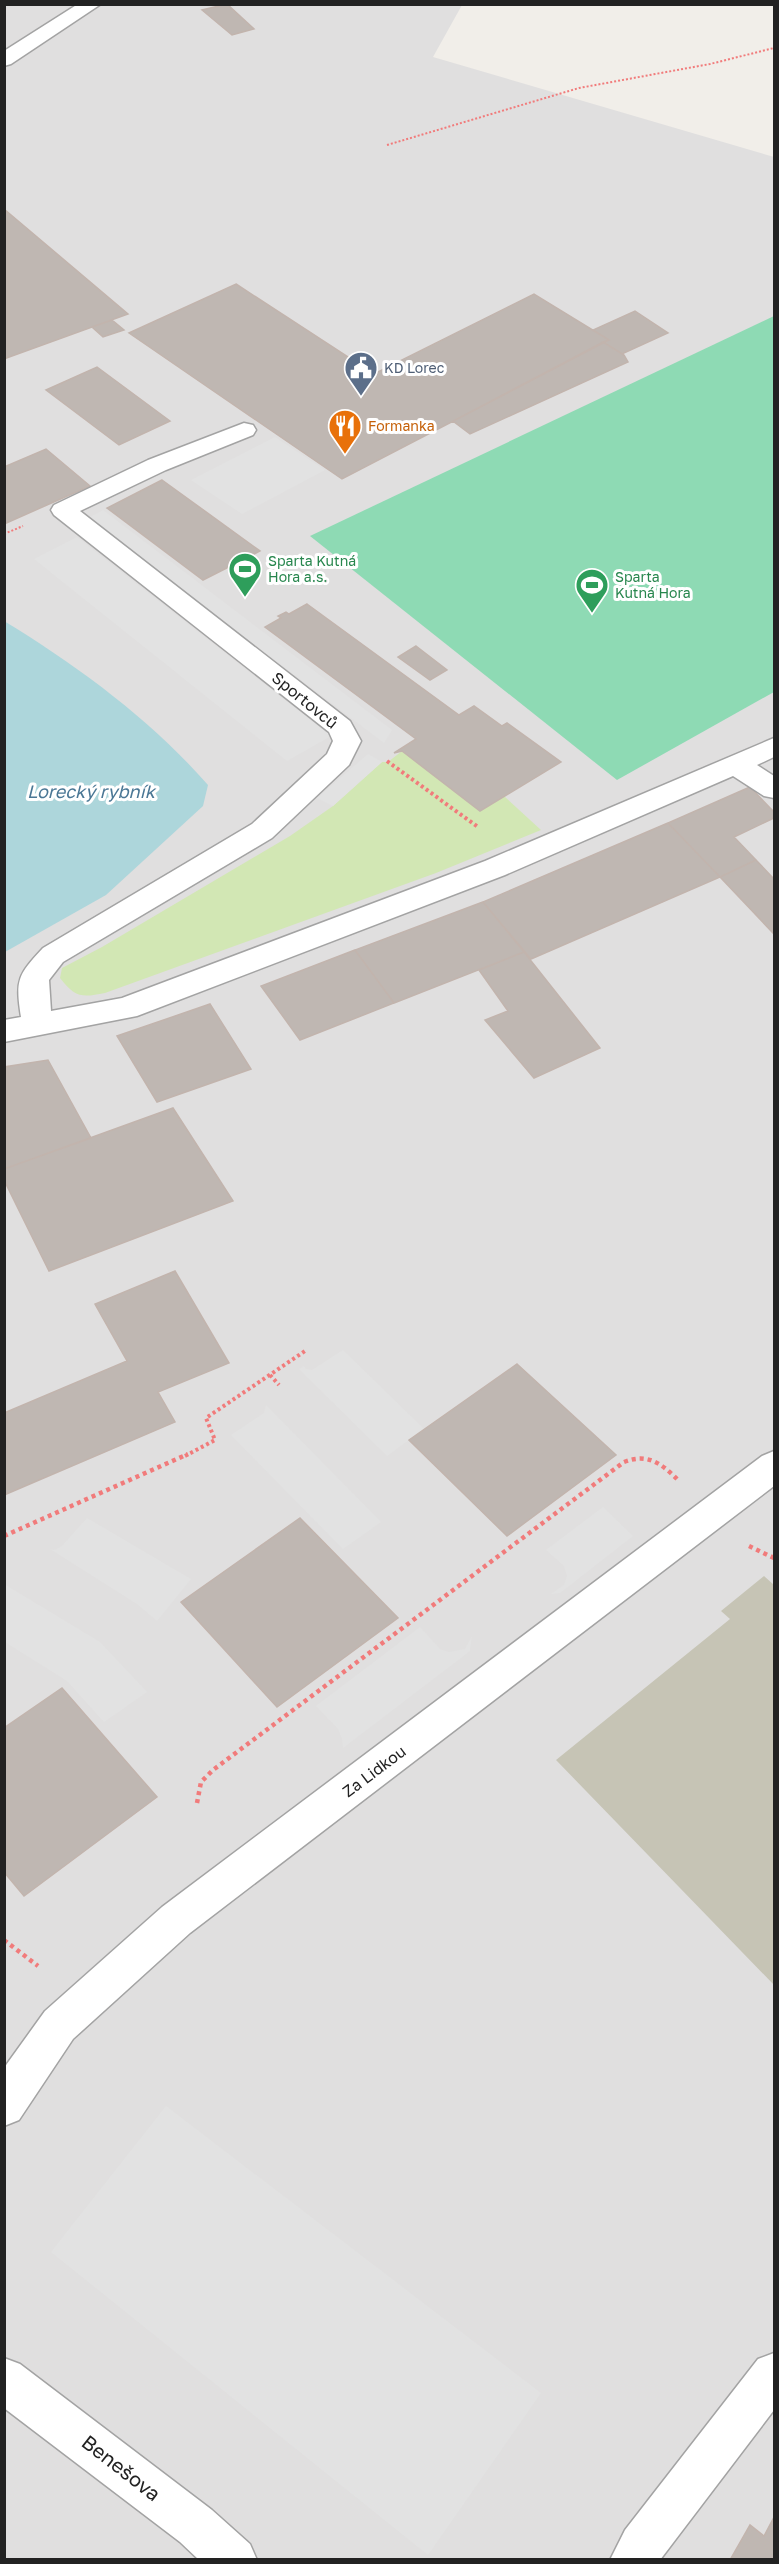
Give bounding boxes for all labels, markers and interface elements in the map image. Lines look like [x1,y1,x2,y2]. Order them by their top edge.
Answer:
public building icon: KD Lorec [343,350,379,397]
place label: KD Lorec [384,359,445,376]
restaurant icon: Formanka [327,408,363,455]
place label: Formanka [368,417,435,434]
sports icon: Sparta Kutná Hora a.s. [227,551,263,598]
place label: Sparta Kutná Hora a.s. [268,552,356,585]
sports icon: Sparta Kutná Hora [574,567,610,614]
place label: Sparta Kutná Hora [615,568,691,601]
street label: Sportovců [268,667,342,733]
water label: Lorecký rybník [27,780,157,802]
street label: Za Lidkou [338,1741,410,1801]
street label: Benešova [78,2429,166,2505]

